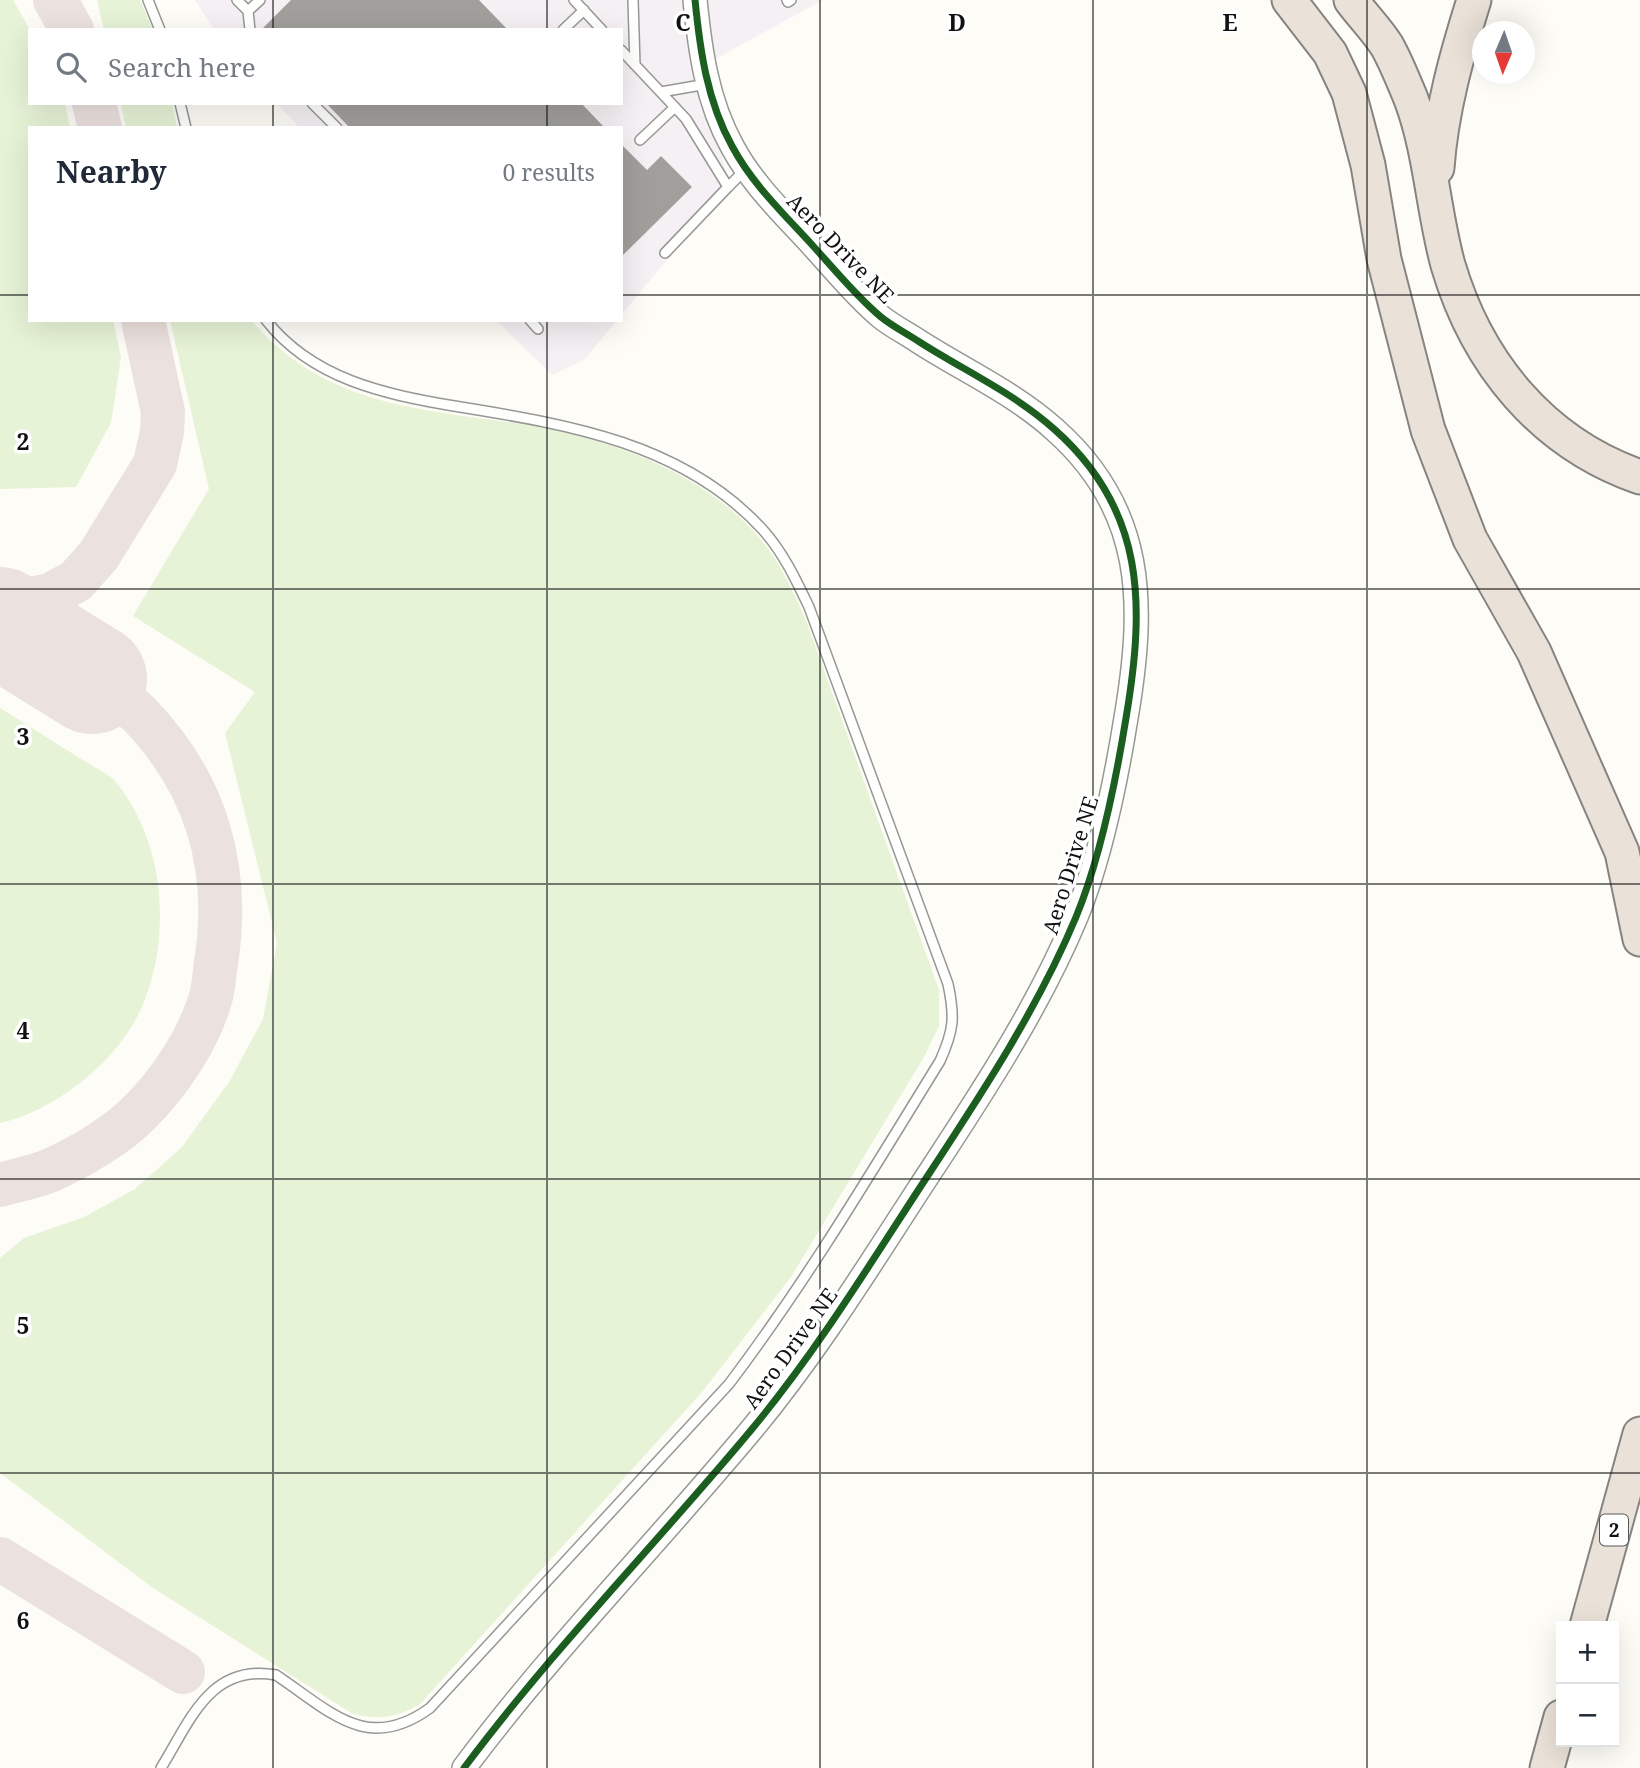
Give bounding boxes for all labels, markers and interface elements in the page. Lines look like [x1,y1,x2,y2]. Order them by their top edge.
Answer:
text: C [675,6,691,38]
text: D [948,6,966,38]
text: E [1222,6,1238,38]
north arrow [1472,21,1535,84]
search box [28,28,623,105]
icon: search [52,48,90,86]
text: Search here [108,49,256,85]
text: Nearby [56,151,167,192]
text: 0 results [502,156,595,188]
street label: Aero Drive NE [781,187,901,309]
text: 2 [17,425,30,457]
text: 3 [17,720,30,752]
street label: Aero Drive NE [1036,793,1104,937]
text: 4 [17,1014,30,1046]
street label: Aero Drive NE [737,1282,843,1414]
text: 5 [17,1309,30,1341]
road number: 2 [1600,1514,1628,1546]
text: 6 [17,1604,30,1636]
map controls [1556,1621,1619,1747]
button: + [1556,1621,1619,1684]
button: − [1556,1684,1619,1747]

